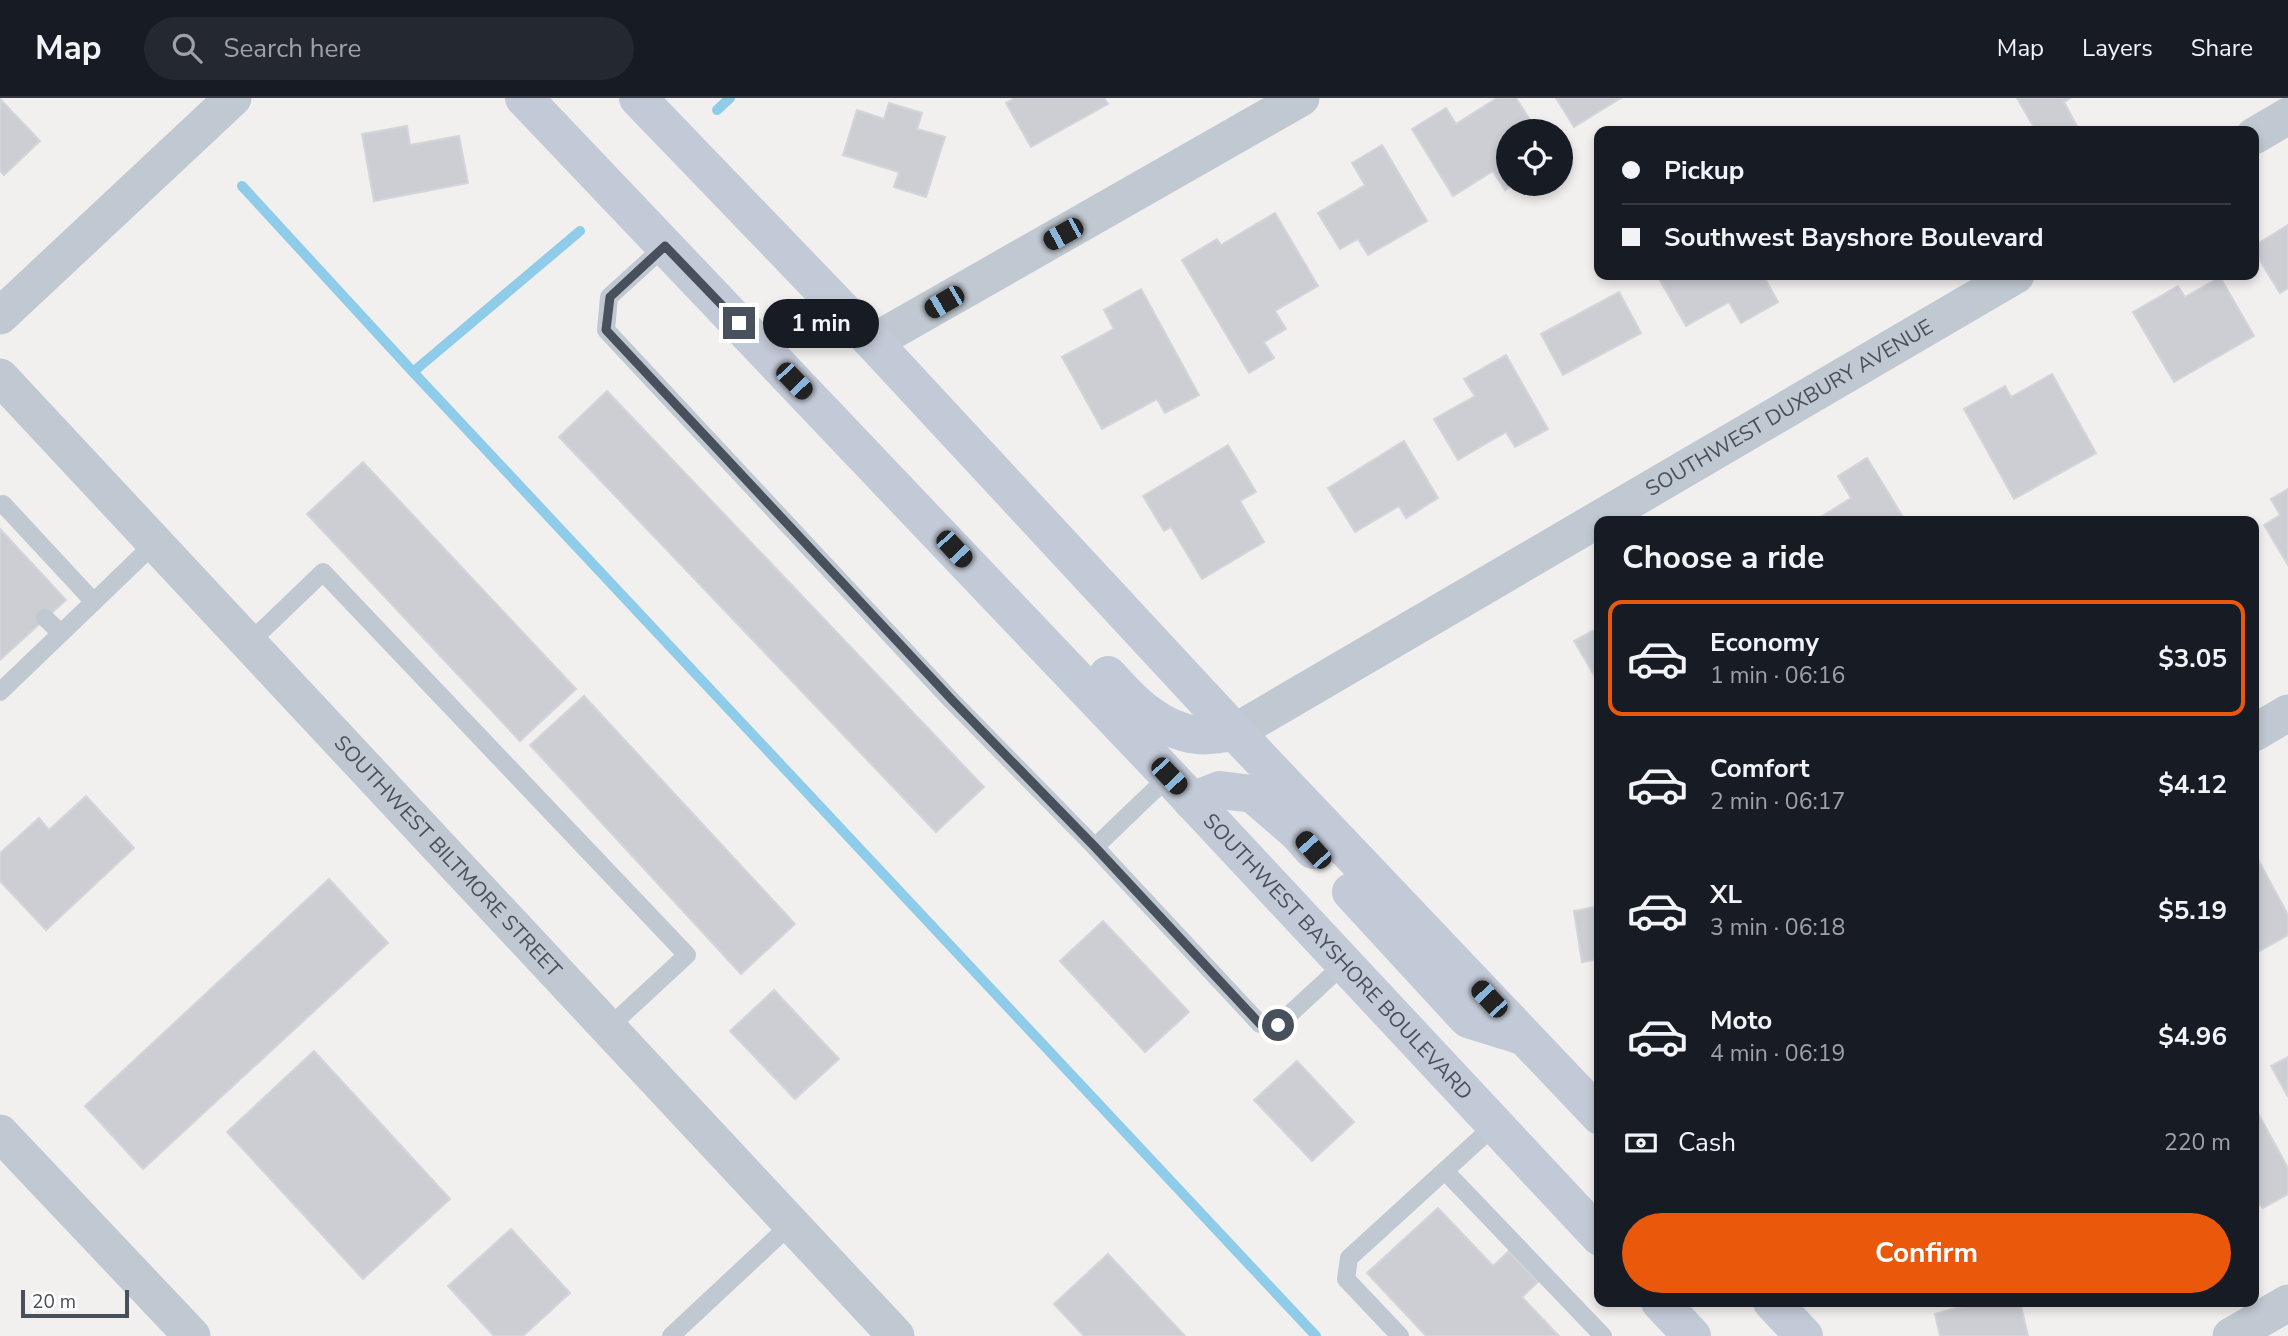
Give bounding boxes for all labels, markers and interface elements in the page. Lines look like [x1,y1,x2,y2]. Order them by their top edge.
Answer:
search box [144,17,634,80]
text: Map [35,26,102,71]
icon: search [168,29,206,67]
text: Search here [224,31,361,66]
text: Map [1997,32,2044,64]
text: Layers [2082,32,2153,64]
text: Share [2191,32,2253,64]
map controls [1496,119,1573,196]
button: locate [1496,119,1573,196]
text: Pickup [1664,153,1744,188]
car [1040,215,1087,253]
text: Southwest Bayshore Boulevard [1664,220,2044,255]
car [921,282,968,322]
callout: 1 min [764,299,879,348]
route end [723,307,755,339]
text: 1 min [791,308,851,339]
street label: SOUTHWEST DUXBURY AVENUE [1640,313,1938,503]
car [772,359,817,403]
car [932,526,977,572]
text: Choose a ride [1622,536,1824,579]
text: Economy [1710,625,1819,660]
icon: car [1626,627,1689,690]
text: $3.05 [2158,641,2227,676]
text: 1 min · 06:16 [1710,660,1845,691]
street label: SOUTHWEST BILTMORE STREET [328,729,568,984]
text: Comfort [1710,751,1810,786]
car [1147,753,1192,799]
icon: car [1626,753,1689,816]
text: $4.12 [2158,767,2227,802]
text: 2 min · 06:17 [1710,786,1845,817]
street label: SOUTHWEST BAYSHORE BOULEVARD [1197,807,1479,1106]
car [1292,827,1335,873]
text: XL [1710,877,1742,912]
icon: car [1626,879,1689,942]
text: $5.19 [2158,893,2227,928]
text: 3 min · 06:18 [1710,912,1845,943]
car [1467,976,1512,1022]
text: Moto [1710,1003,1772,1038]
icon: car [1626,1005,1689,1068]
route start [1262,1009,1294,1041]
text: $4.96 [2158,1019,2227,1054]
text: 4 min · 06:19 [1710,1038,1845,1069]
icon: cash [1622,1124,1660,1162]
text: Cash [1678,1125,1736,1160]
text: 220 m [2164,1127,2231,1158]
button: Confirm [1622,1213,2231,1293]
scale bar [21,1287,130,1319]
text: 20 m [32,1289,76,1315]

